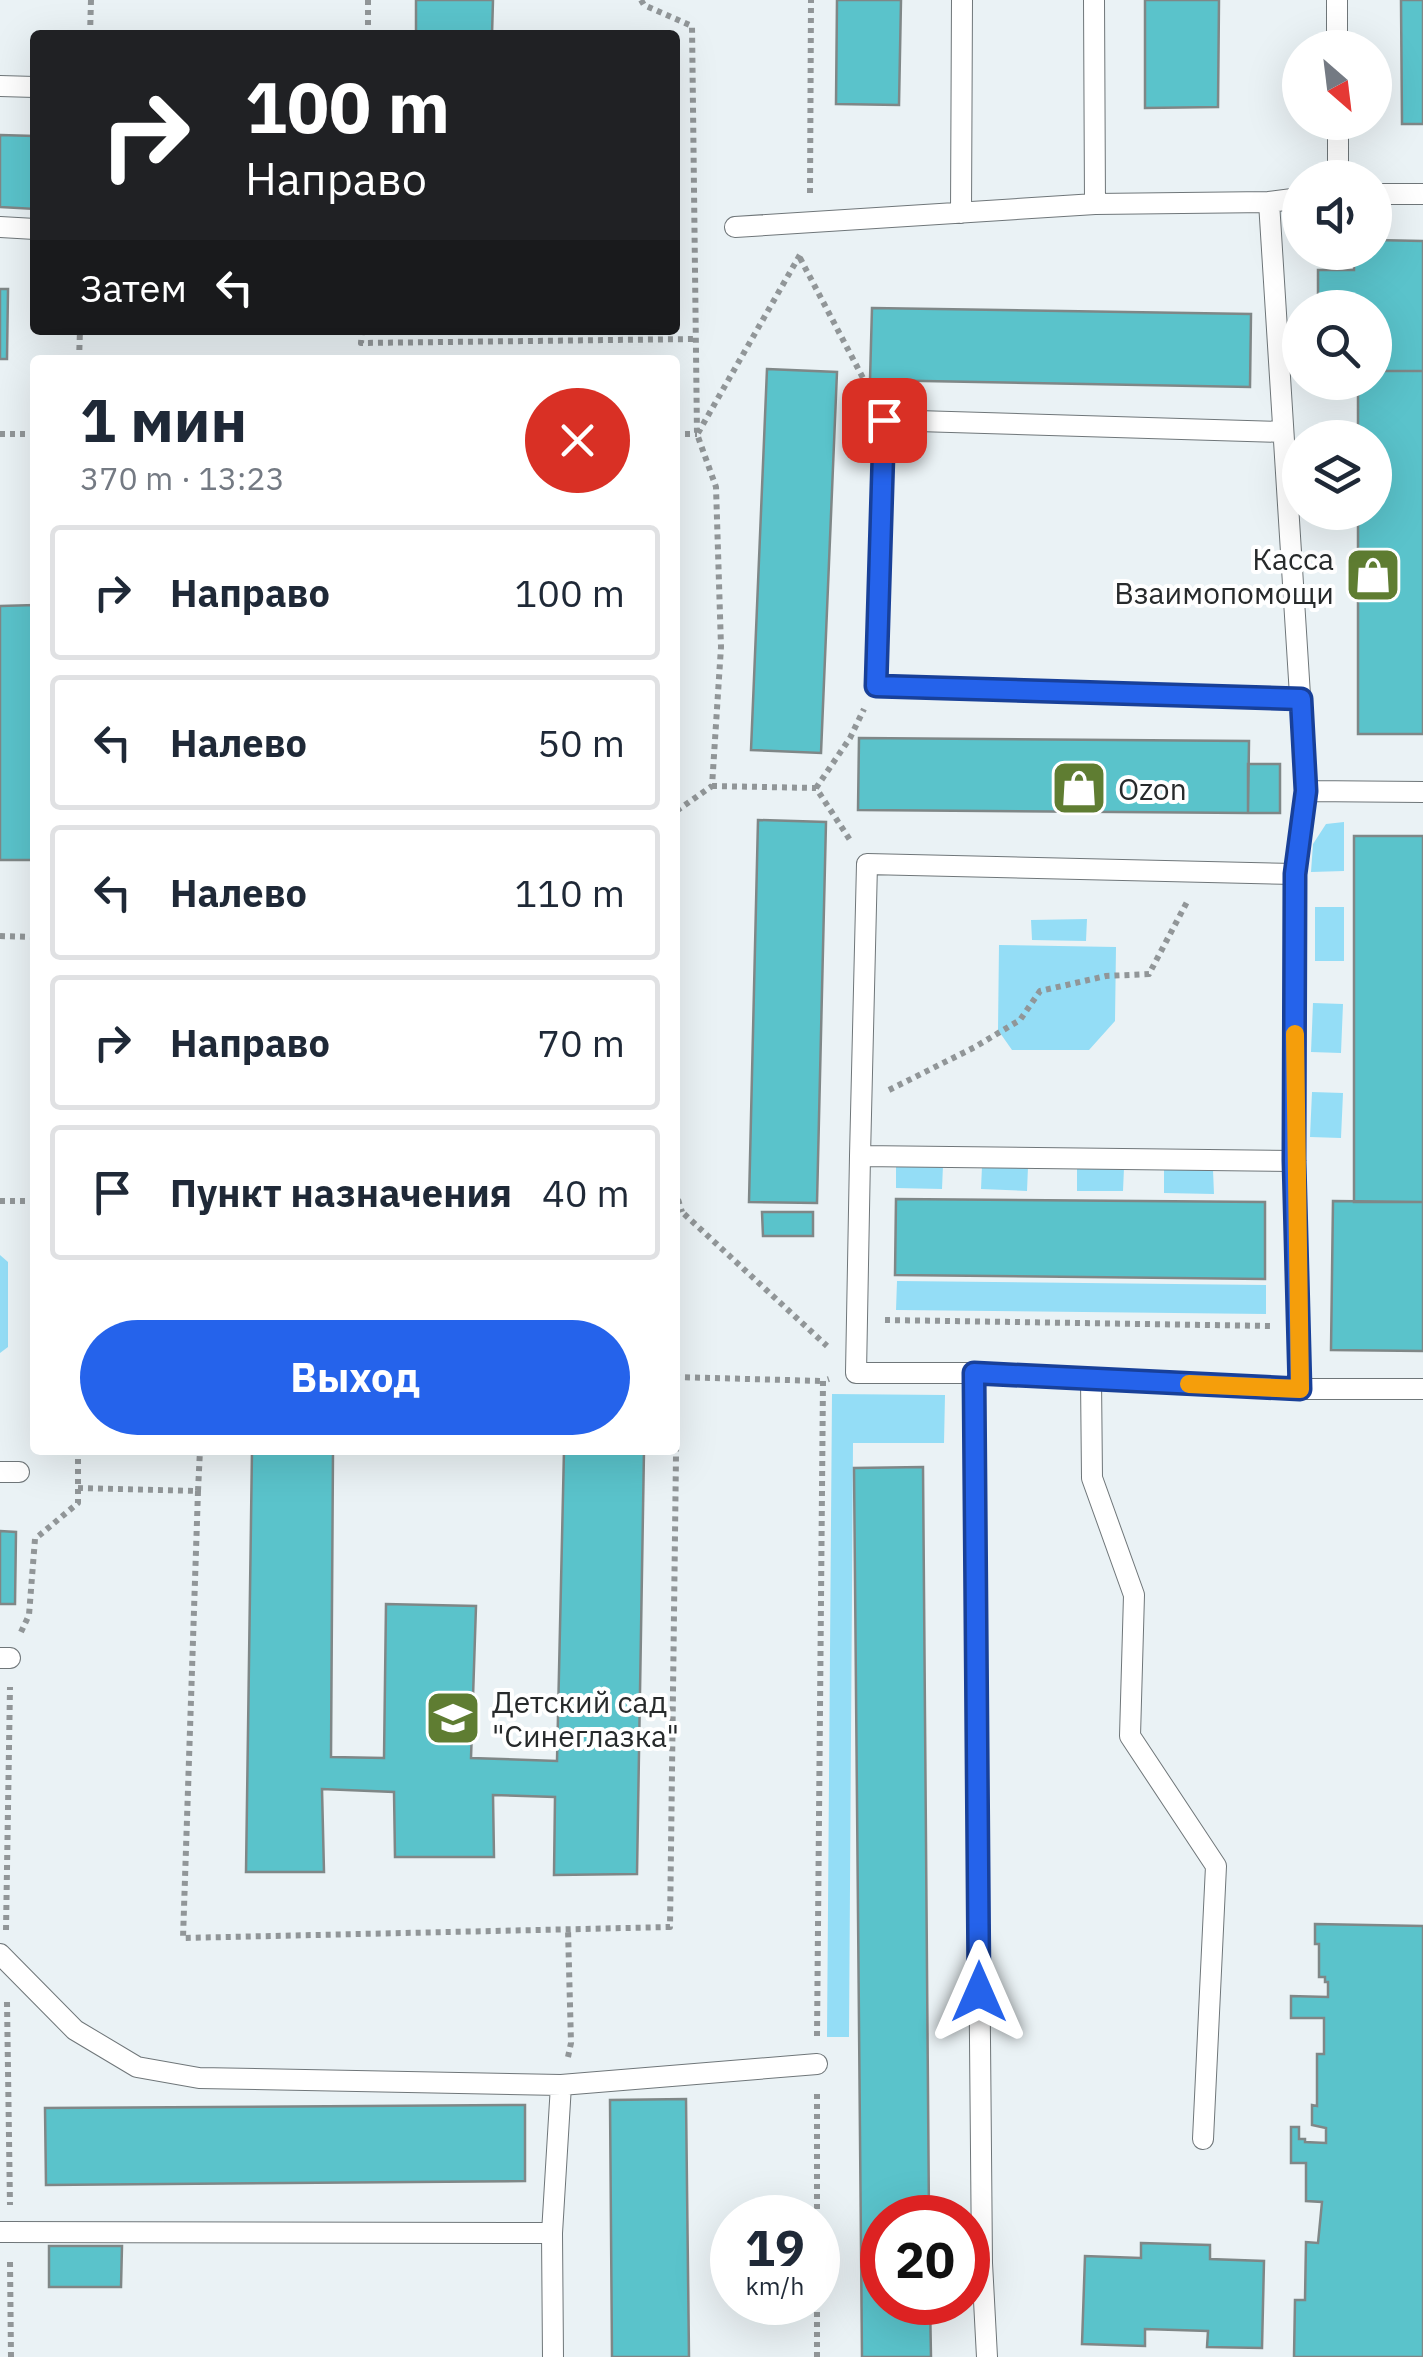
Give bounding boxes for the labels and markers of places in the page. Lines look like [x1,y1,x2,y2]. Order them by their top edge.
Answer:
pin [842,378,927,463]
place label: Касса Взаимопомощи [1114,539,1334,612]
shop icon: Касса Взаимопомощи [1343,545,1403,605]
shop icon: Ozon [1049,758,1109,818]
place label: Ozon [1118,769,1187,808]
place label: Детский сад "Синеглазка" [492,1682,679,1755]
school or university icon: Детский сад "Синеглазка" [423,1688,483,1748]

